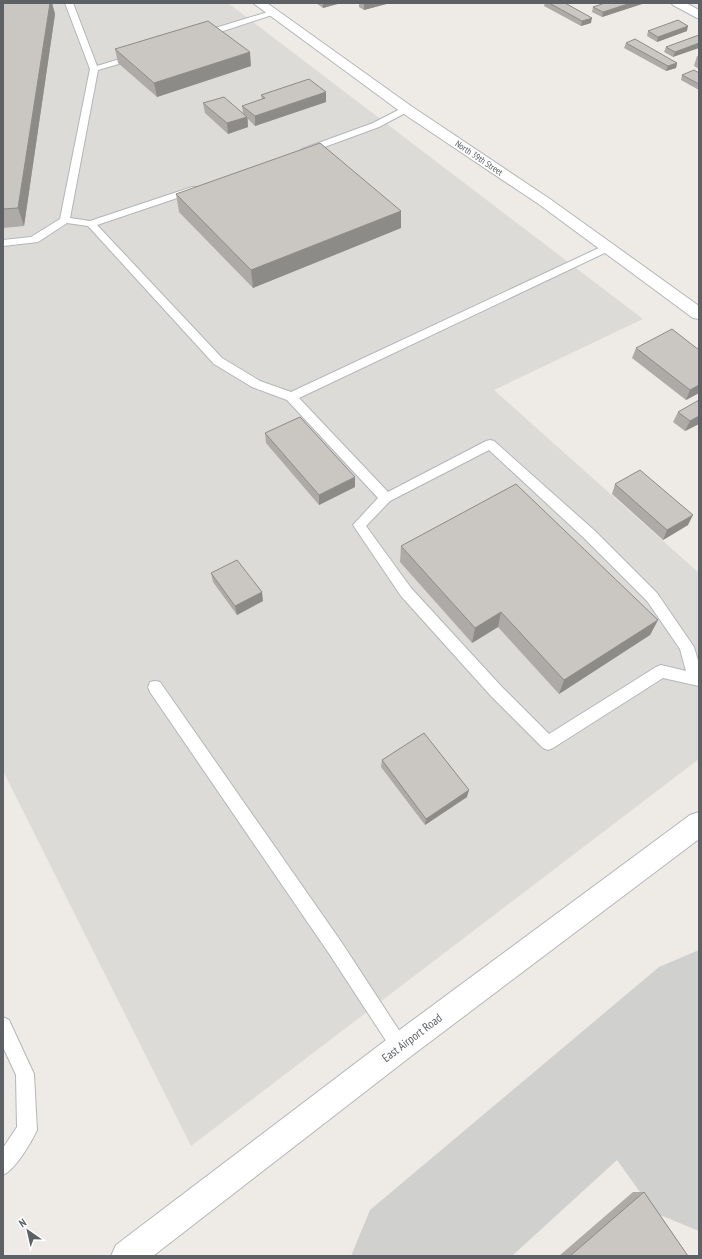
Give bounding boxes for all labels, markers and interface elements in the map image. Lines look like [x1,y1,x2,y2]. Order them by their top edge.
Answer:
street label: North 39th Street [453,138,506,178]
street label: East Airport Road [379,1010,445,1065]
north arrow [8,1211,48,1251]
text: N [16,1215,29,1230]

